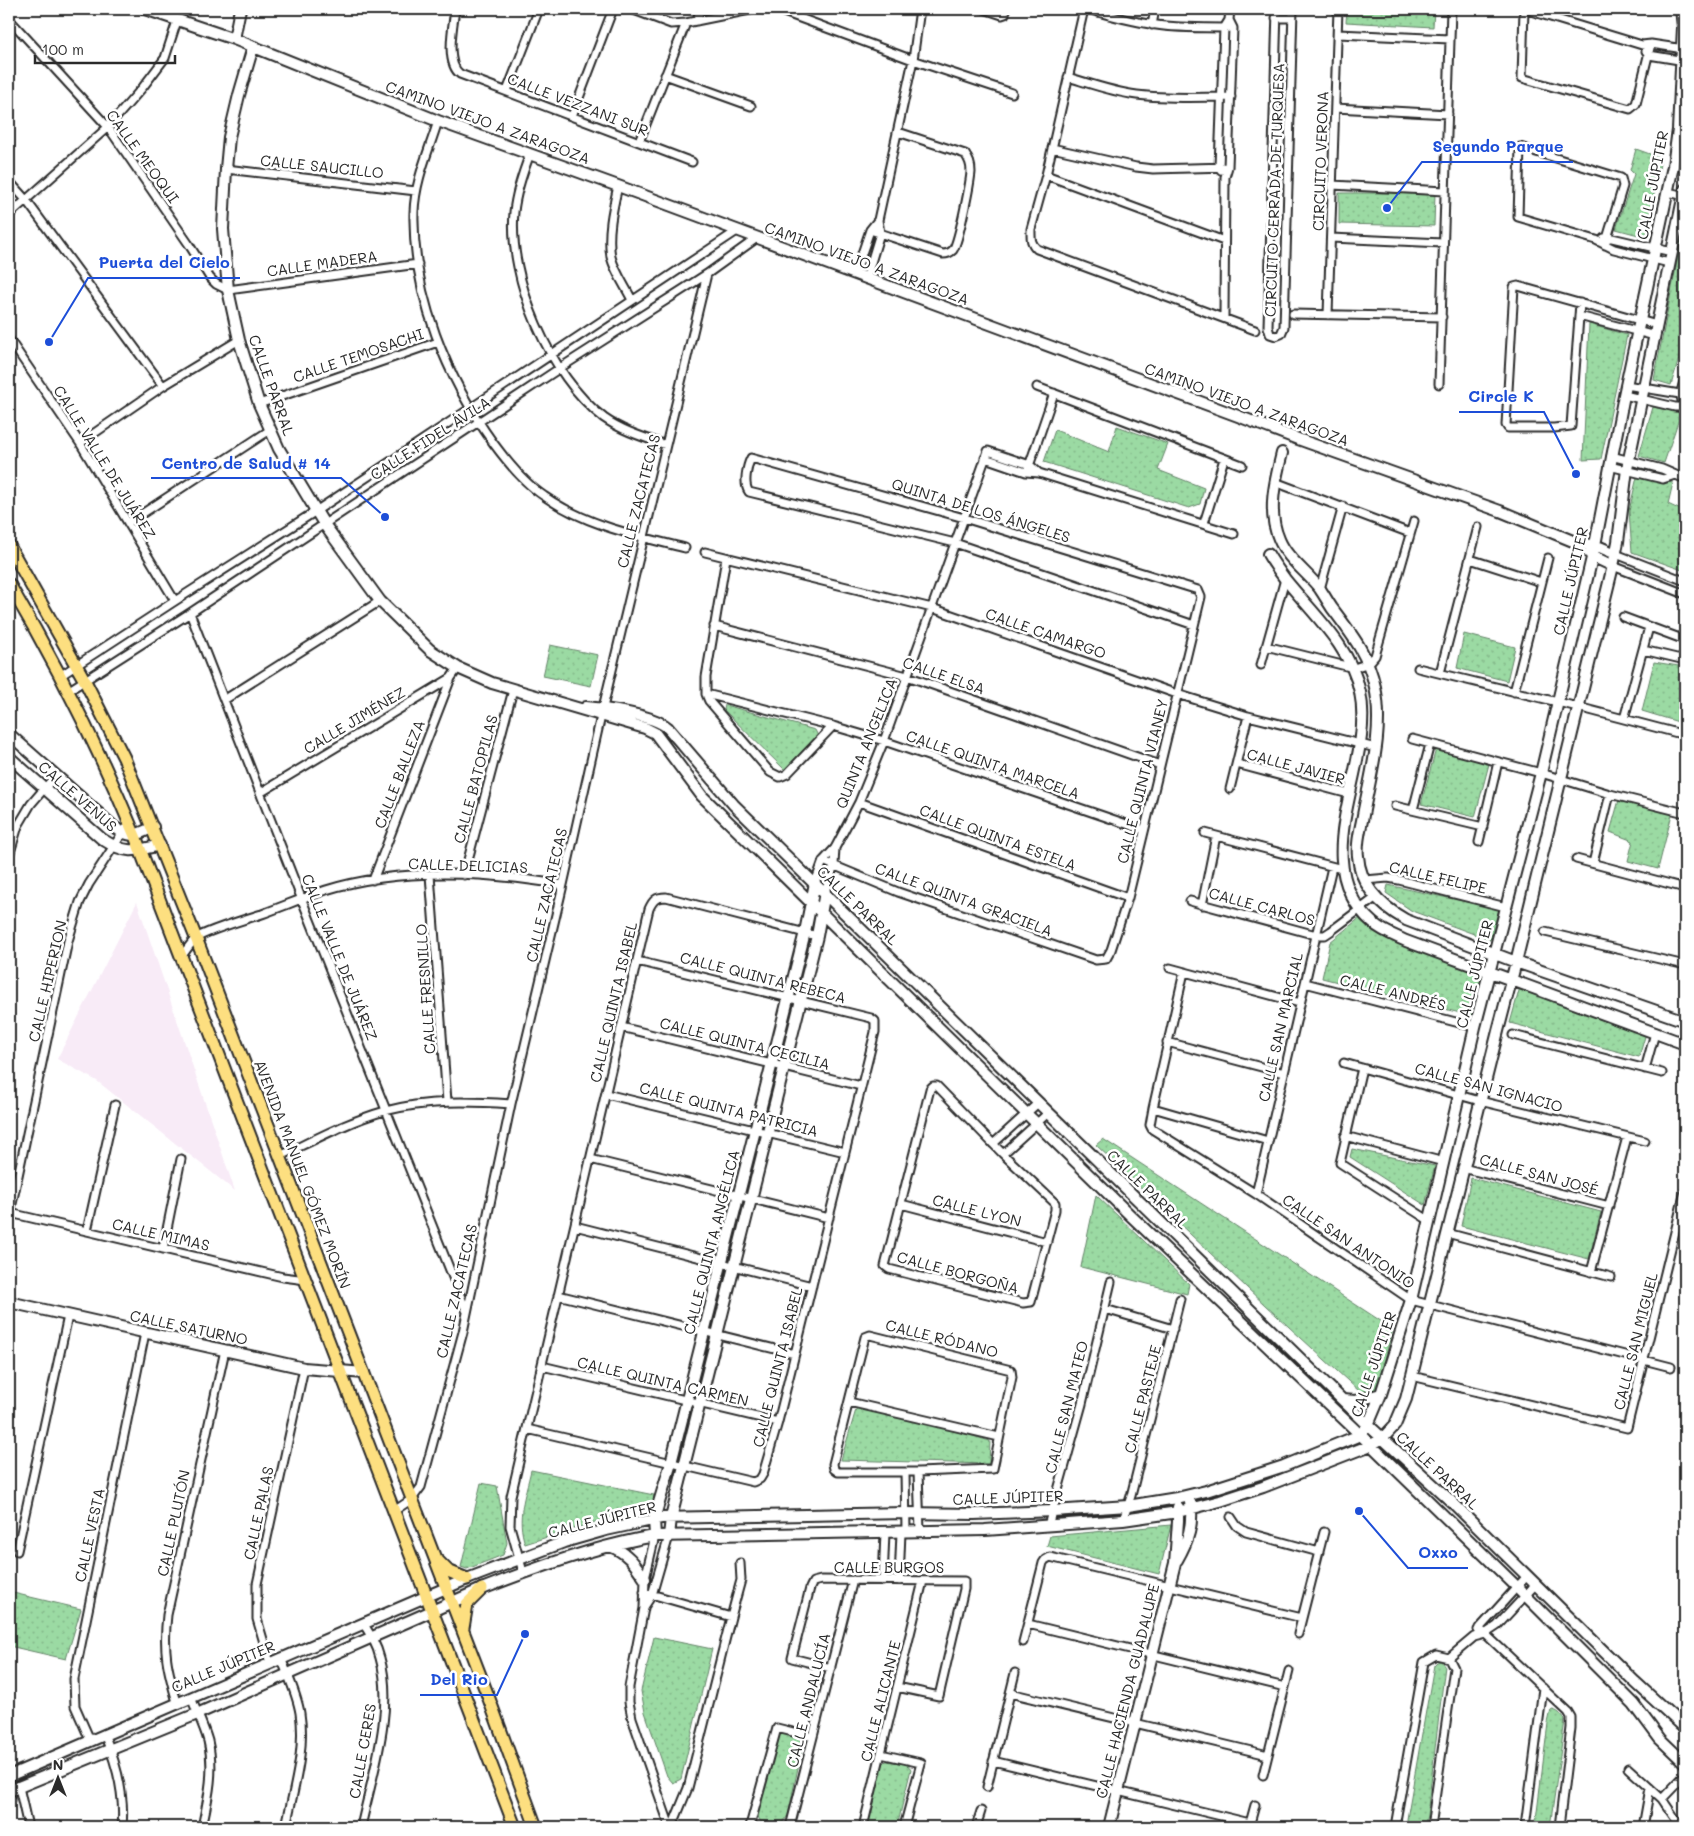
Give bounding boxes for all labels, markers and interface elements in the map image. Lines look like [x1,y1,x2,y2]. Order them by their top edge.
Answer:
scale bar [35,32,175,64]
text: 100 m [42,39,84,59]
street label: CIRCUITO CERRADA DE TURQUESA [1260,63,1288,317]
street label: CALLE VEZZANI SUR [505,68,651,140]
street label: CAMINO VIEJO A ZARAGOZA [383,76,593,168]
street label: CIRCUITO VERONA [1308,90,1332,232]
street label: CALLE MEOQUI [102,105,184,207]
street label: CALLE JÚPITER [1632,129,1672,241]
callout: Segundo Parque [1422,131,1573,162]
text: Segundo Parque [1432,135,1564,156]
street label: CALLE SAUCILLO [259,150,385,182]
street label: CAMINO VIEJO A ZARAGOZA [762,217,972,309]
street label: CALLE MADERA [265,245,379,281]
callout: Puerta del Cielo [88,247,240,278]
text: Puerta del Cielo [98,251,230,272]
street label: CALLE TEMOSACHI [290,323,426,387]
street label: CALLE PARRAL [244,332,300,438]
street label: CAMINO VIEJO A ZARAGOZA [1142,358,1352,450]
street label: CALLE VALLE DE JUÁREZ [49,381,161,543]
callout: Circle K [1459,381,1544,412]
text: Circle K [1468,385,1534,406]
street label: CALLE FIDEL ÁVILA [366,392,494,484]
street label: CALLE ZACATECAS [612,432,664,570]
callout: Centro de Salud # 14 [151,447,341,478]
text: Centro de Salud # 14 [161,452,331,473]
street label: QUINTA DE LOS ÁNGELES [889,473,1073,547]
street label: CALLE JÚPITER [1548,525,1592,637]
street label: CALLE CAMARGO [983,603,1109,663]
street label: CALLE ELSA [900,652,988,698]
street label: QUINTA ANGELICA [831,675,901,811]
street label: CALLE JIMÉNEZ [299,682,409,758]
street label: CALLE QUINTA VIANEY [1112,696,1172,866]
street label: CALLE BATOPILAS [448,712,502,846]
street label: CALLE BALLEZA [369,717,429,831]
street label: CALLE QUINTA MARCELA [903,725,1083,803]
street label: CALLE JAVIER [1245,743,1347,789]
street label: CALLE VENUS [34,756,122,836]
street label: CALLE QUINTA ESTELA [917,799,1079,875]
street label: CALLE ZACATECAS [521,826,571,964]
street label: CALLE DELICIAS [408,853,528,877]
street label: CALLE FELIPE [1387,856,1489,898]
street label: CALLE QUINTA GRACIELA [872,858,1056,940]
street label: CALLE PARRAL [813,861,903,949]
street label: CALLE VALLE DE JUÁREZ [297,871,383,1043]
street label: CALLE CARLOS [1207,882,1317,930]
street label: CALLE HIPERION [23,918,71,1044]
street label: CALLE JÚPITER [1451,918,1497,1030]
street label: CALLE QUINTA ISABEL [585,920,641,1084]
street label: CALLE FRESNILLO [410,923,440,1055]
street label: CALLE QUINTA REBECA [678,947,848,1007]
street label: CALLE SAN MARCIAL [1253,950,1307,1104]
street label: CALLE ANDRÉS [1338,969,1448,1015]
street label: CALLE QUINTA CECILIA [658,1012,832,1074]
street label: AVENIDA MANUEL GÓMEZ MORÍN [250,1057,356,1291]
street label: CALLE SAN IGNACIO [1413,1058,1565,1116]
street label: CALLE QUINTA PATRICIA [637,1077,821,1141]
street label: CALLE PARRAL [1103,1145,1193,1233]
street label: CALLE QUINTA ANGÉLICA [678,1147,744,1337]
street label: CALLE SAN JOSÉ [1477,1149,1601,1200]
street label: CALLE LYON [930,1189,1024,1231]
street label: CALLE SAN ANTONIO [1279,1189,1419,1293]
street label: CALLE MIMAS [110,1213,212,1255]
street label: CALLE ZACATECAS [431,1222,481,1360]
street label: CALLE BORGOÑA [895,1246,1021,1298]
street label: CALLE SAN MIGUEL [1608,1270,1662,1412]
street label: CALLE QUINTA ISABEL [747,1285,807,1449]
street label: CALLE SATURNO [128,1305,250,1349]
street label: CALLE JÚPITER [1346,1308,1400,1420]
street label: CALLE RÓDANO [884,1314,1001,1362]
street label: CALLE SAN MATEO [1040,1338,1092,1475]
street label: CALLE PASTEJE [1119,1342,1165,1455]
street label: CALLE QUINTA CARMEN [575,1352,751,1410]
street label: CALLE PARRAL [1392,1426,1484,1514]
street label: CALLE PALAS [238,1464,278,1562]
street label: CALLE PLUTÓN [152,1468,194,1578]
street label: CALLE JÚPITER [952,1485,1064,1509]
street label: CALLE VESTA [69,1486,109,1584]
street label: CALLE JÚPITER [546,1496,658,1542]
callout: Oxxo [1408,1537,1468,1568]
text: Oxxo [1418,1541,1458,1562]
street label: CALLE BURGOS [834,1557,944,1577]
street label: CALLE HACIENDA GUADALUPE [1091,1581,1163,1801]
street label: CALLE ANDALUCÍA [782,1631,834,1769]
street label: CALLE JÚPITER [168,1635,278,1697]
street label: CALLE ALICANTE [855,1638,905,1764]
callout: Del Rio [420,1664,497,1695]
text: Del Rio [430,1668,488,1689]
street label: CALLE CERES [344,1702,380,1800]
north arrow [32,1754,82,1804]
text: N [53,1755,63,1774]

